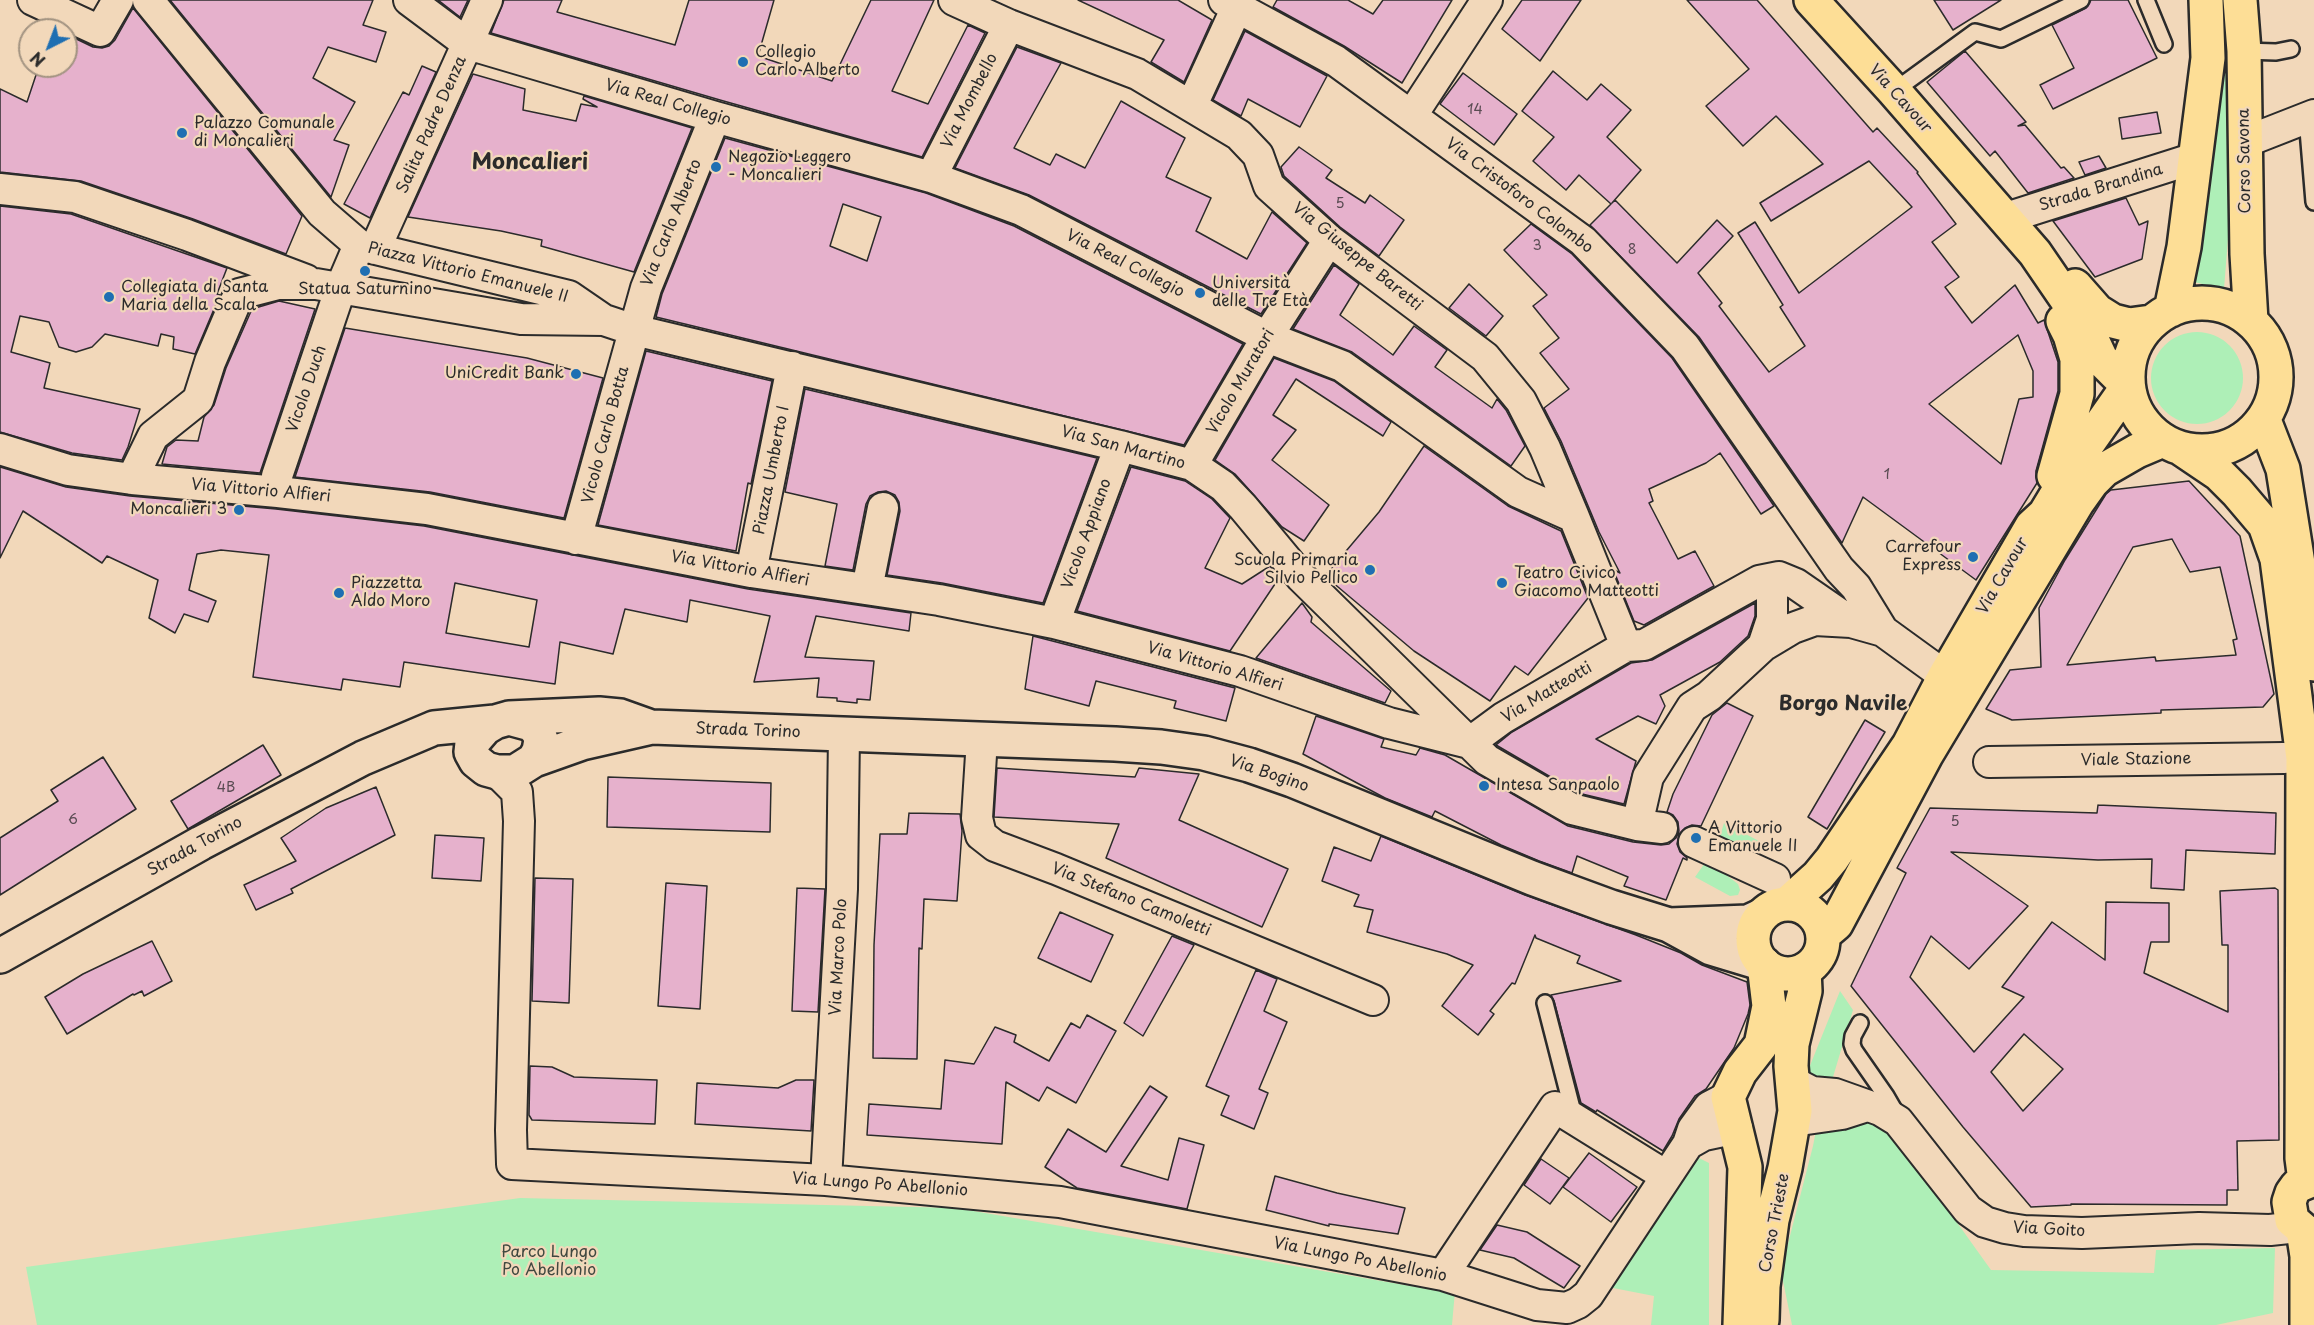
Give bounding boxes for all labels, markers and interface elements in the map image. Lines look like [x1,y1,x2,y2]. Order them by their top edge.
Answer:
north arrow [18,18,78,78]
place label: Collegio Carlo Alberto [755,43,860,81]
text: N [25,47,50,73]
street label: Via Mombello [938,50,1002,152]
street label: Salita Padre Denza [393,53,471,197]
marker: Collegio Carlo Alberto [736,55,750,69]
street label: Via Cavour [1864,61,1936,137]
street label: Via Real Collegio [603,76,733,130]
house number: 14 [1467,102,1483,118]
street label: Corso Savona [2234,108,2256,214]
place label: Palazzo Comunale di Moncalieri [194,114,335,152]
marker: Palazzo Comunale di Moncalieri [175,126,189,140]
street label: Via Cristoforo Colombo [1442,134,1596,258]
place label: Negozio Leggero - Moncalieri [728,148,851,186]
district label: Moncalieri [472,150,588,176]
street label: Via Carlo Alberto [638,157,706,289]
marker: Negozio Leggero - Moncalieri [709,160,723,174]
street label: Strada Brandina [2037,160,2165,216]
house number: 5 [1335,196,1345,212]
street label: Via Giuseppe Baretti [1288,199,1426,315]
street label: Via Real Collegio [1063,226,1187,302]
house number: 3 [1532,238,1542,254]
street label: Piazza Vittorio Emanuele II [366,239,570,307]
house number: 8 [1628,242,1636,258]
marker: Statua Saturnino [358,264,372,278]
place label: Università delle Tre Età [1212,274,1309,312]
place label: Collegiata di Santa Maria della Scala [121,278,268,316]
place label: Statua Saturnino [298,280,432,300]
marker: Università delle Tre Età [1193,286,1207,300]
marker: Collegiata di Santa Maria della Scala [102,290,116,304]
street label: Vicolo Muratori [1203,326,1279,438]
street label: Vicolo Duch [283,343,331,435]
place label: UniCredit Bank [445,364,564,384]
street label: Vicolo Carlo Botta [578,364,634,506]
marker: UniCredit Bank [569,367,583,381]
street label: Piazza Umberto I [750,404,794,536]
street label: Via San Martino [1059,422,1187,474]
house number: 1 [1884,467,1890,483]
street label: Via Vittorio Alfieri [190,475,332,507]
street label: Vicolo Appiano [1058,476,1116,592]
place label: Moncalieri 3 [130,500,227,520]
marker: Moncalieri 3 [232,503,246,517]
street label: Via Cavour [1973,534,2033,618]
place label: Carrefour Express [1885,538,1961,576]
street label: Via Vittorio Alfieri [669,547,811,591]
marker: Carrefour Express [1966,550,1980,564]
place label: Scuola Primaria Silvio Pellico [1234,551,1358,589]
marker: Scuola Primaria Silvio Pellico [1363,563,1377,577]
place label: Teatro Civico Giacomo Matteotti [1514,564,1659,602]
place label: Piazzetta Aldo Moro [351,574,430,612]
marker: Teatro Civico Giacomo Matteotti [1495,576,1509,590]
marker: Piazzetta Aldo Moro [332,586,346,600]
street label: Via Vittorio Alfieri [1145,638,1285,696]
street label: Via Matteotti [1498,658,1596,728]
district label: Borgo Navile [1779,692,1907,716]
street label: Strada Torino [695,720,801,742]
street label: Viale Stazione [2080,749,2192,771]
street label: Via Bogino [1227,751,1311,797]
place label: Intesa Sanpaolo [1496,776,1620,796]
marker: Intesa Sanpaolo [1477,779,1491,793]
house number: 4B [217,780,235,796]
house number: 6 [68,812,78,828]
street label: Strada Torino [144,813,246,881]
house number: 5 [1950,814,1960,830]
place label: A Vittorio Emanuele II [1708,819,1798,857]
marker: A Vittorio Emanuele II [1689,831,1703,845]
street label: Via Stefano Camoletti [1049,859,1213,941]
street label: Via Marco Polo [826,898,852,1016]
street label: Via Lungo Po Abellonio [791,1169,969,1201]
street label: Corso Trieste [1756,1172,1794,1274]
street label: Via Goito [2012,1219,2086,1241]
street label: Via Lungo Po Abellonio [1272,1234,1448,1286]
park label: Parco Lungo Po Abellonio [501,1243,597,1281]

